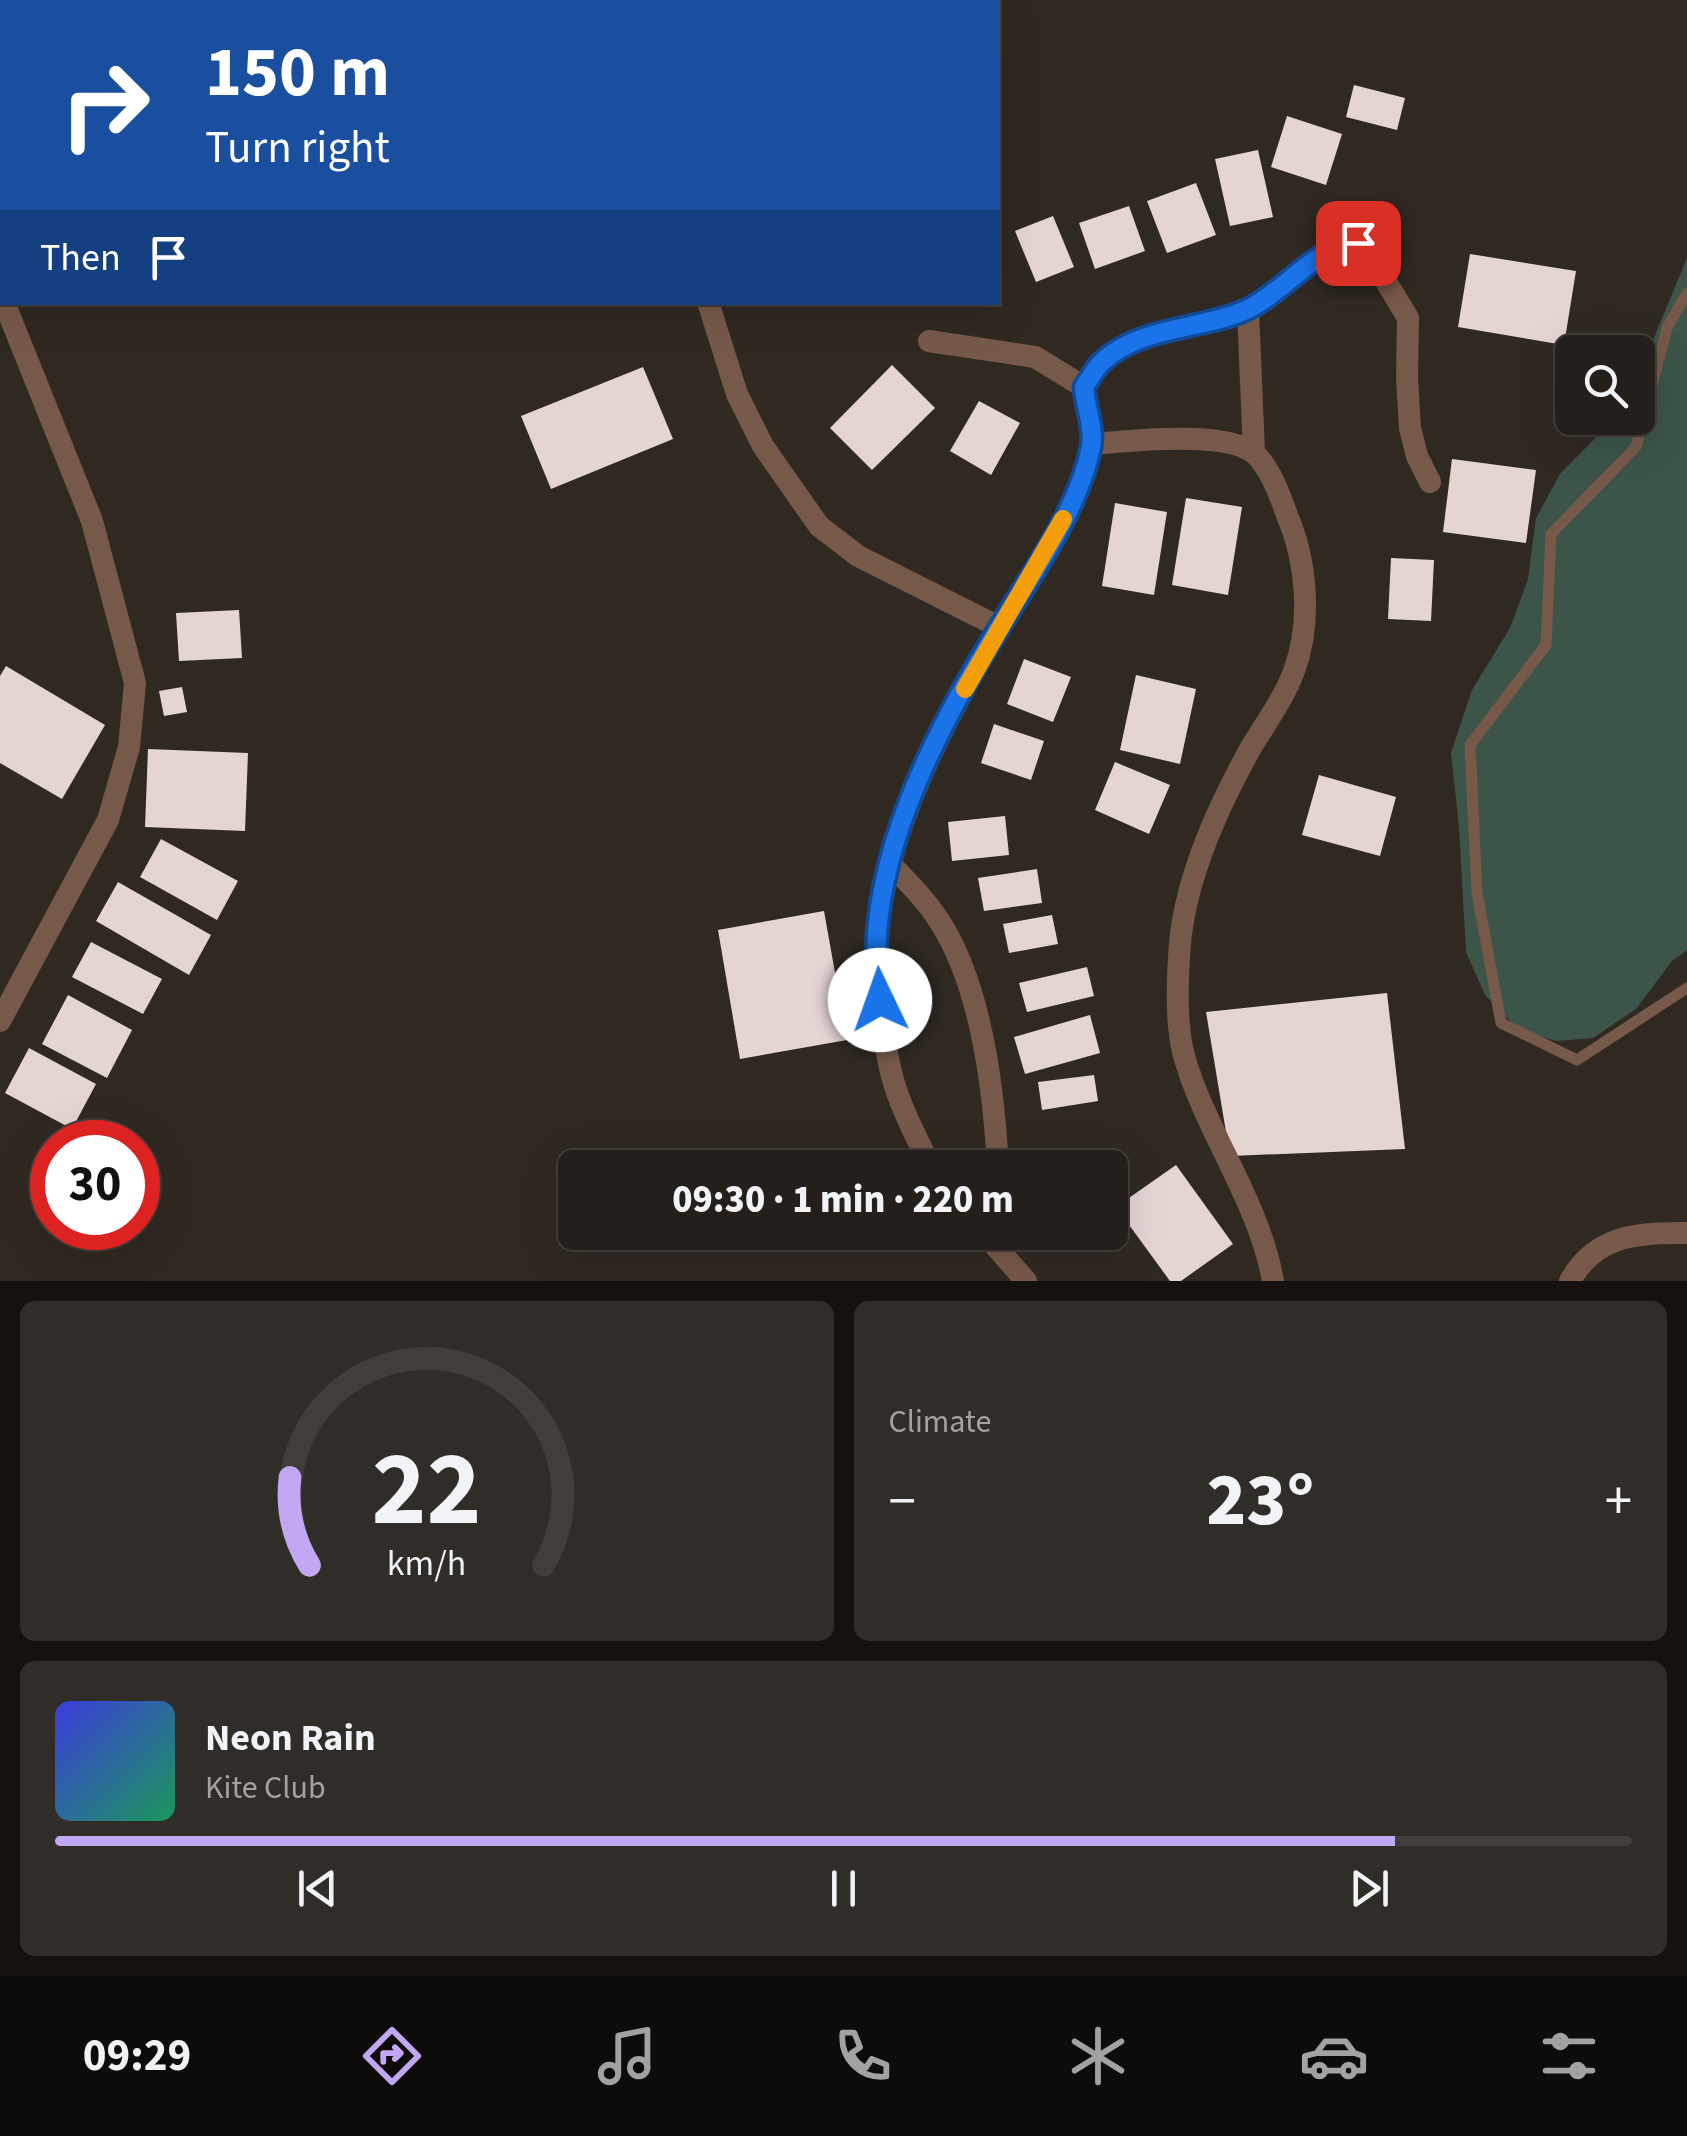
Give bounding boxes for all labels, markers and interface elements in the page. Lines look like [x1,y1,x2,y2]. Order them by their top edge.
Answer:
text: 150 m [205,23,390,123]
icon: right [40,40,170,170]
text: Turn right [205,116,390,180]
pin [1316,201,1401,286]
icon: arrive [1331,216,1386,271]
icon: arrive [141,230,196,285]
text: Then [40,231,121,285]
map controls [1555,335,1655,435]
button: search [1555,335,1655,435]
position arrow [828,948,932,1052]
speed limit sign: 30 [30,1120,160,1250]
text: 09:30 · 1 min · 220 m [672,1173,1014,1227]
text: Climate [889,1399,991,1445]
text: 22 [372,1417,482,1565]
text: 23° [1206,1447,1314,1554]
text: − [889,1463,916,1541]
text: + [1605,1463,1632,1541]
text: km/h [387,1538,466,1589]
text: Neon Rain [205,1711,376,1765]
text: Kite Club [205,1765,326,1811]
icon: previous [290,1861,345,1916]
icon: pause [816,1861,871,1916]
icon: next [1342,1861,1397,1916]
icon: directions [357,2021,427,2091]
icon: music [592,2021,662,2091]
icon: phone [828,2021,898,2091]
icon: climate [1063,2021,1133,2091]
icon: car [1299,2021,1369,2091]
icon: filters [1534,2021,1604,2091]
text: 09:29 [83,2024,191,2088]

